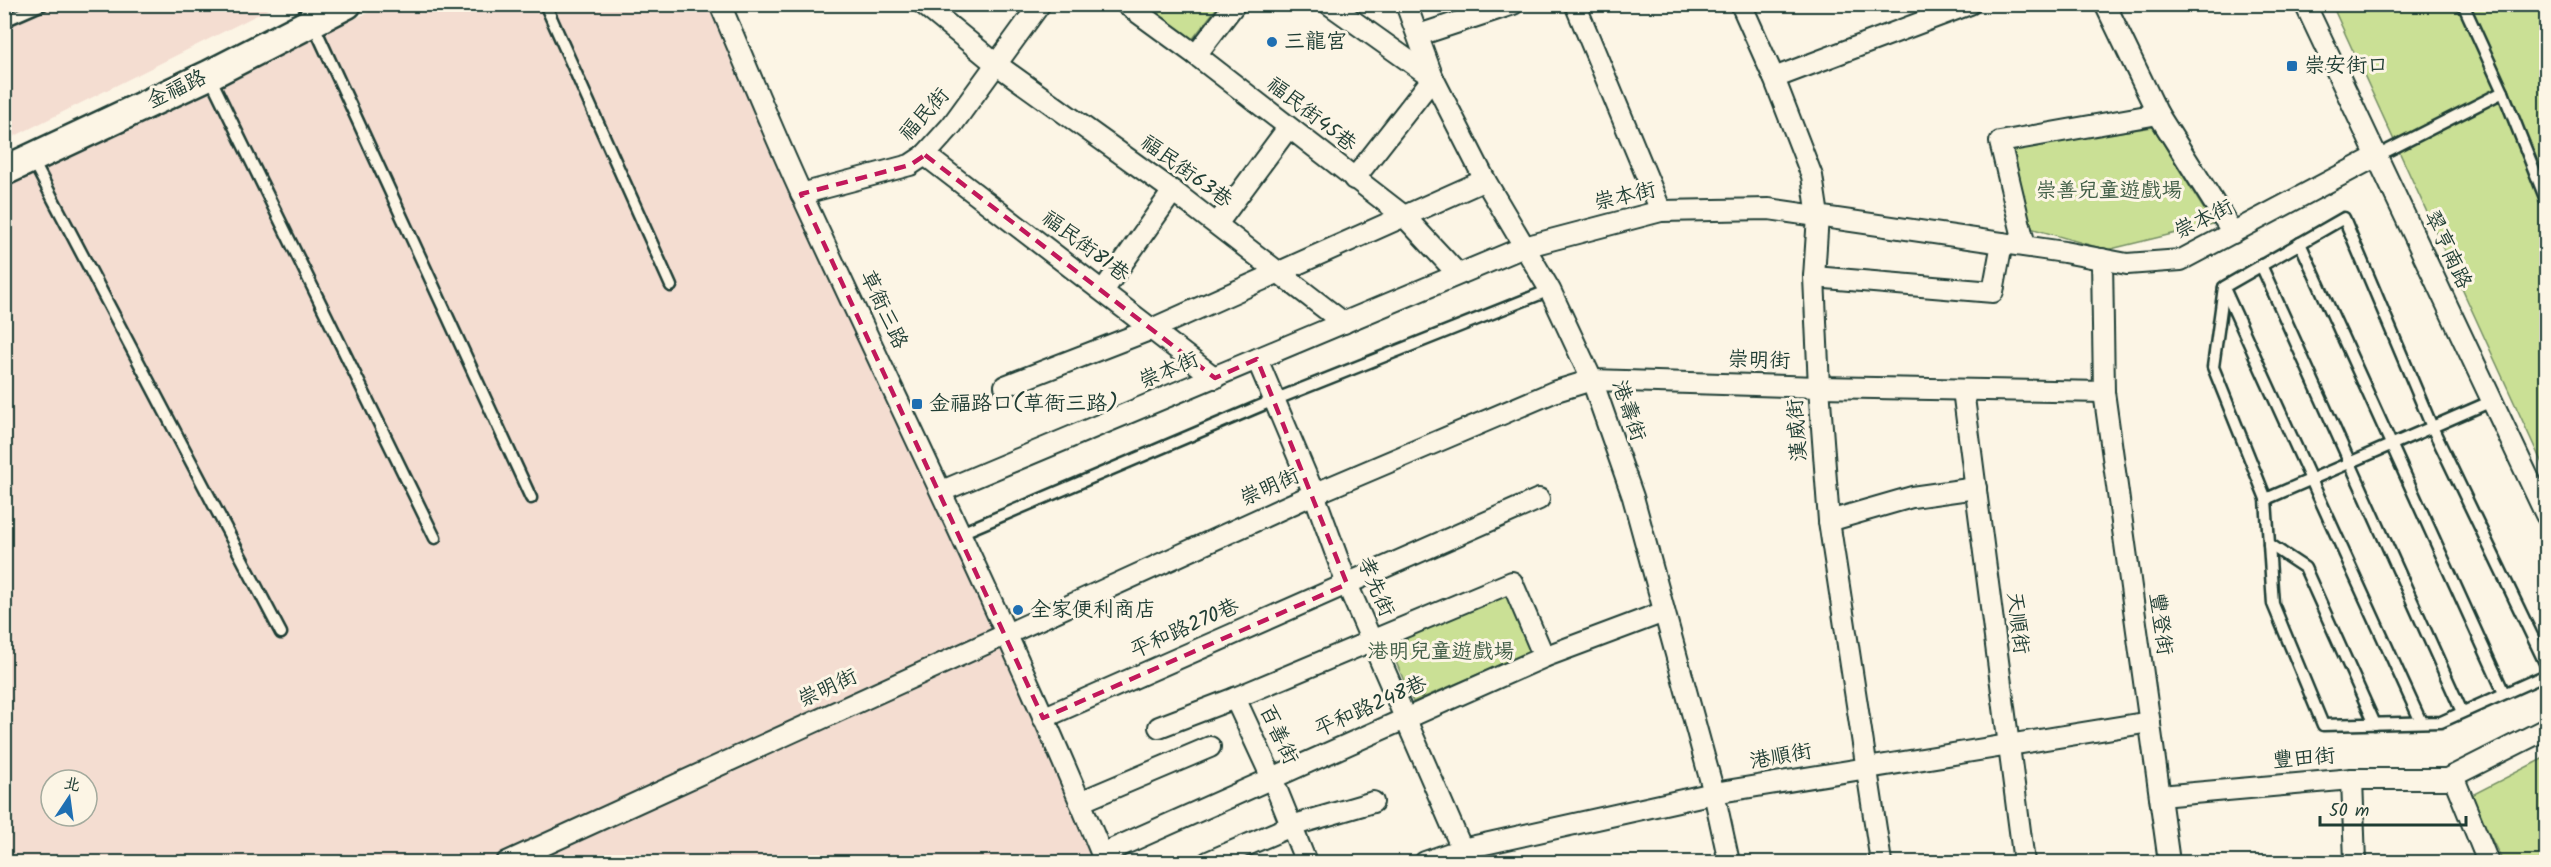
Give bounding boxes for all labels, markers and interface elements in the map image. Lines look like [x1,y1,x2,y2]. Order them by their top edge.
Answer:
place label: 三龍宮 [1284,26,1347,59]
marker: 三龍宮 [1265,35,1279,49]
place label: 崇安街口 [2304,50,2388,83]
marker: 崇安街口 [2285,59,2299,73]
street label: 金福路 [141,62,213,118]
street label: 福民街45巷 [1259,69,1363,161]
street label: 福民街 [892,81,958,149]
street label: 福民街63巷 [1133,127,1239,217]
street label: 崇本街 [1591,174,1659,220]
park label: 崇善兒童遊戲場 [2036,175,2183,208]
street label: 崇本街 [2168,191,2240,249]
street label: 福民街81巷 [1034,203,1136,291]
street label: 翠亨南路 [2414,205,2480,295]
street label: 草衙三路 [850,265,916,355]
street label: 崇明街 [1727,343,1791,379]
street label: 崇本街 [1134,344,1204,398]
street label: 港壽街 [1602,376,1654,446]
place label: 金福路口(草衙三路) [929,388,1118,421]
marker: 金福路口(草衙三路) [910,397,924,411]
street label: 漢威街 [1779,397,1817,463]
street label: 崇明街 [1235,460,1305,516]
street label: 孝先街 [1348,552,1402,622]
street label: 平和路270巷 [1125,590,1245,668]
street label: 天順街 [1997,590,2037,656]
street label: 豐登街 [2139,591,2181,657]
place label: 全家便利商店 [1030,594,1156,627]
marker: 全家便利商店 [1011,603,1025,617]
park label: 港明兒童遊戲場 [1368,636,1515,669]
street label: 崇明街 [792,661,864,717]
street label: 平和路248巷 [1309,667,1433,747]
street label: 百善街 [1250,699,1306,771]
street label: 港順街 [1747,735,1815,779]
street label: 豐田街 [2271,740,2337,778]
north arrow [39,768,99,828]
text: 北 [61,771,83,799]
scale bar [2320,789,2466,827]
text: 50 m [2329,797,2369,826]

